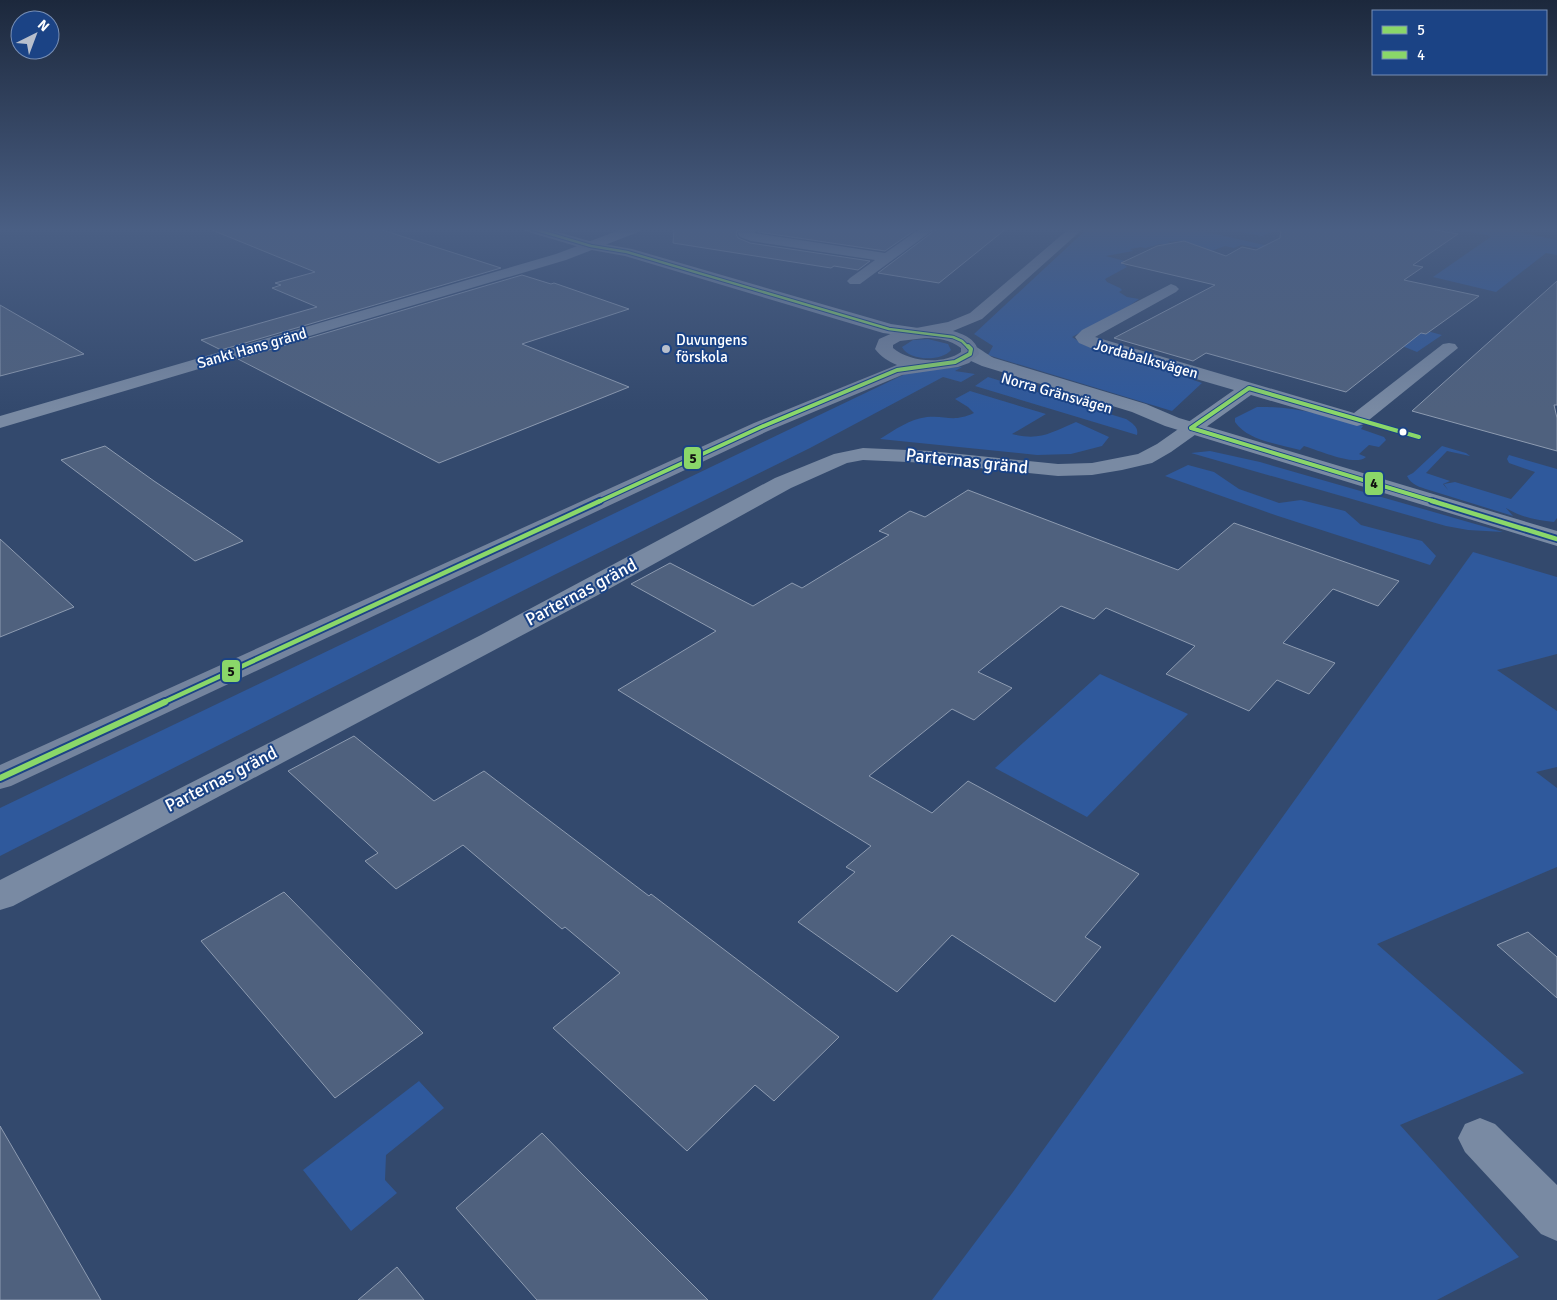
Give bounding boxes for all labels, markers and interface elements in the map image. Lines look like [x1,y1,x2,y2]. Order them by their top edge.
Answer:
north arrow [10,10,60,60]
legend [1372,10,1547,75]
text: N [34,16,53,35]
text: 5 [1417,21,1425,39]
text: 4 [1417,46,1425,64]
street label: Sankt Hans gränd [195,324,309,372]
place label: Duvungens förskola [676,331,748,366]
street label: Jordabalksvägen [1092,336,1200,382]
marker: Duvungens förskola [660,343,672,355]
street label: Norra Gränsvägen [999,368,1115,418]
unlabelled marker [1398,427,1408,437]
street label: Parternas gränd [905,444,1029,478]
line badge: 5 [683,446,702,470]
text: 5 [689,450,697,467]
line badge: 4 [1364,471,1384,496]
text: 4 [1370,475,1378,492]
street label: Parternas gränd [522,553,640,631]
line badge: 5 [221,659,241,683]
text: 5 [227,663,235,680]
street label: Parternas gränd [161,741,281,817]

